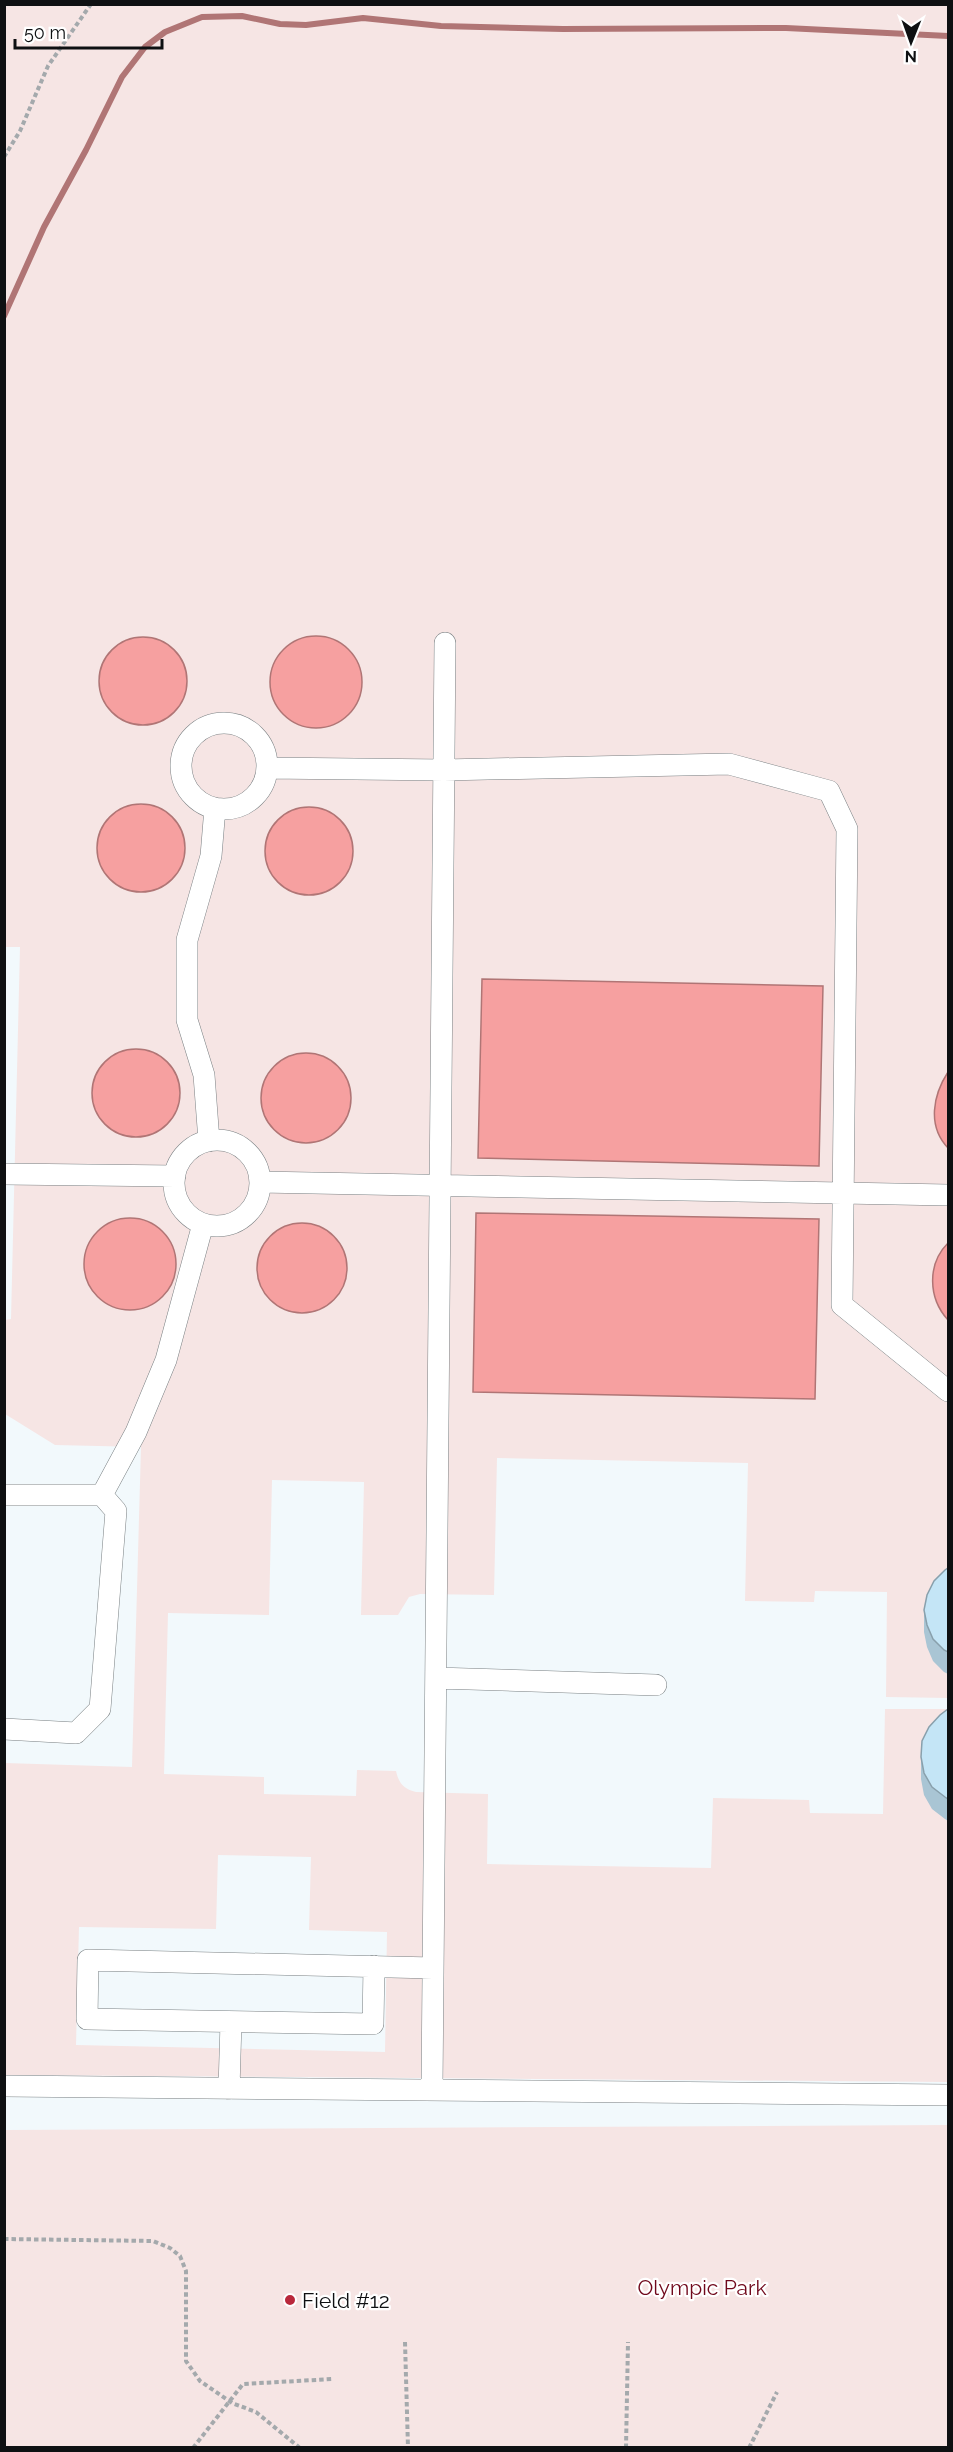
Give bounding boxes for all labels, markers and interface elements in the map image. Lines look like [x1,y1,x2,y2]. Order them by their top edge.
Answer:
scale bar [15,12,162,50]
north arrow [881,12,941,72]
text: 50 m [24,22,66,43]
text: N [904,47,917,66]
park label: Olympic Park [637,2275,767,2300]
place label: Field #12 [302,2288,390,2313]
marker: Field #12 [283,2293,297,2307]

